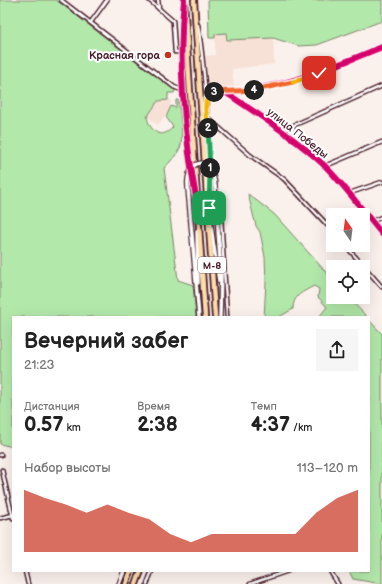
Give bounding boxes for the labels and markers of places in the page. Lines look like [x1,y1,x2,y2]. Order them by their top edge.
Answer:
place label: Красная гора [89,49,161,62]
marker: Красная гора [163,50,173,60]
pin [302,56,336,90]
pin: 4 [244,80,264,100]
pin: 3 [204,82,224,102]
pin: 2 [198,118,218,138]
pin: 1 [200,158,220,178]
pin [192,191,226,225]

